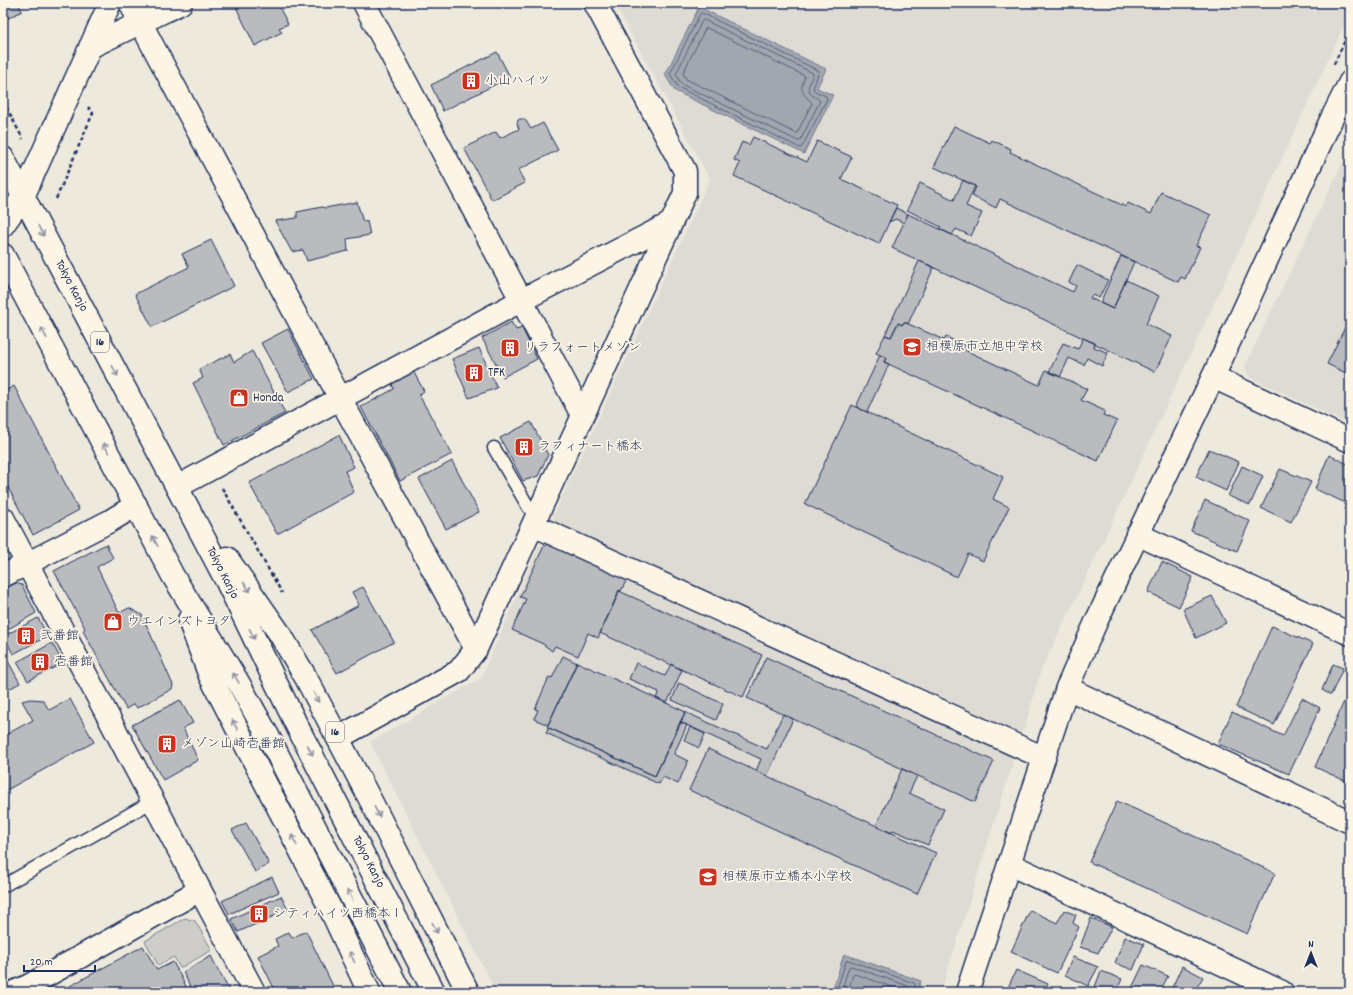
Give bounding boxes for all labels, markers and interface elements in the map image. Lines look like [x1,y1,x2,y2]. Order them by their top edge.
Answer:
building icon: 小山ハイツ [460,70,482,92]
place label: 小山ハイツ [485,72,550,91]
one-way arrow [38,225,46,237]
street label: Tokyo Kanjo [49,257,93,316]
one-way arrow [40,328,48,340]
road number: 16 [91,332,109,352]
school or university icon: 相模原市立旭中学校 [901,336,923,358]
building icon: リラフォートメゾン [499,337,521,359]
place label: 相模原市立旭中学校 [926,338,1043,357]
place label: リラフォートメゾン [524,339,641,358]
building icon: TFK [463,362,485,384]
place label: TFK [488,364,505,383]
one-way arrow [112,365,120,377]
shop icon: Honda [228,387,250,409]
place label: Honda [253,389,285,408]
building icon: ラフィナート橋本 [513,436,535,458]
place label: ラフィナート橋本 [538,438,642,457]
one-way arrow [101,442,109,454]
one-way arrow [151,535,158,547]
street label: Tokyo Kanjo [201,544,243,603]
one-way arrow [243,582,251,593]
shop icon: ウエインズトヨタ [102,611,124,633]
place label: ウエインズトヨタ [127,613,231,632]
building icon: 弐番館 [15,625,37,647]
place label: 弐番館 [40,627,79,646]
one-way arrow [249,627,256,639]
building icon: 壱番館 [29,651,51,673]
place label: 壱番館 [54,653,93,672]
one-way arrow [232,673,240,684]
one-way arrow [313,691,321,703]
one-way arrow [231,719,238,731]
road number: 16 [326,722,344,742]
building icon: メゾン山崎壱番館 [156,733,178,755]
place label: メゾン山崎壱番館 [181,735,285,754]
one-way arrow [306,744,314,756]
one-way arrow [373,806,381,818]
street label: Tokyo Kanjo [347,833,389,892]
one-way arrow [290,835,297,847]
school or university icon: 相模原市立橋本小学校 [697,866,719,888]
place label: 相模原市立橋本小学校 [722,868,852,887]
one-way arrow [346,889,354,901]
building icon: シティハイツ西橋本Ⅰ [248,903,270,925]
place label: シティハイツ西橋本Ⅰ [273,905,403,924]
one-way arrow [432,922,439,934]
north arrow [1291,933,1331,973]
text: N [1308,937,1314,953]
scale bar [24,947,95,973]
one-way arrow [348,951,355,963]
text: 20 m [30,954,53,971]

